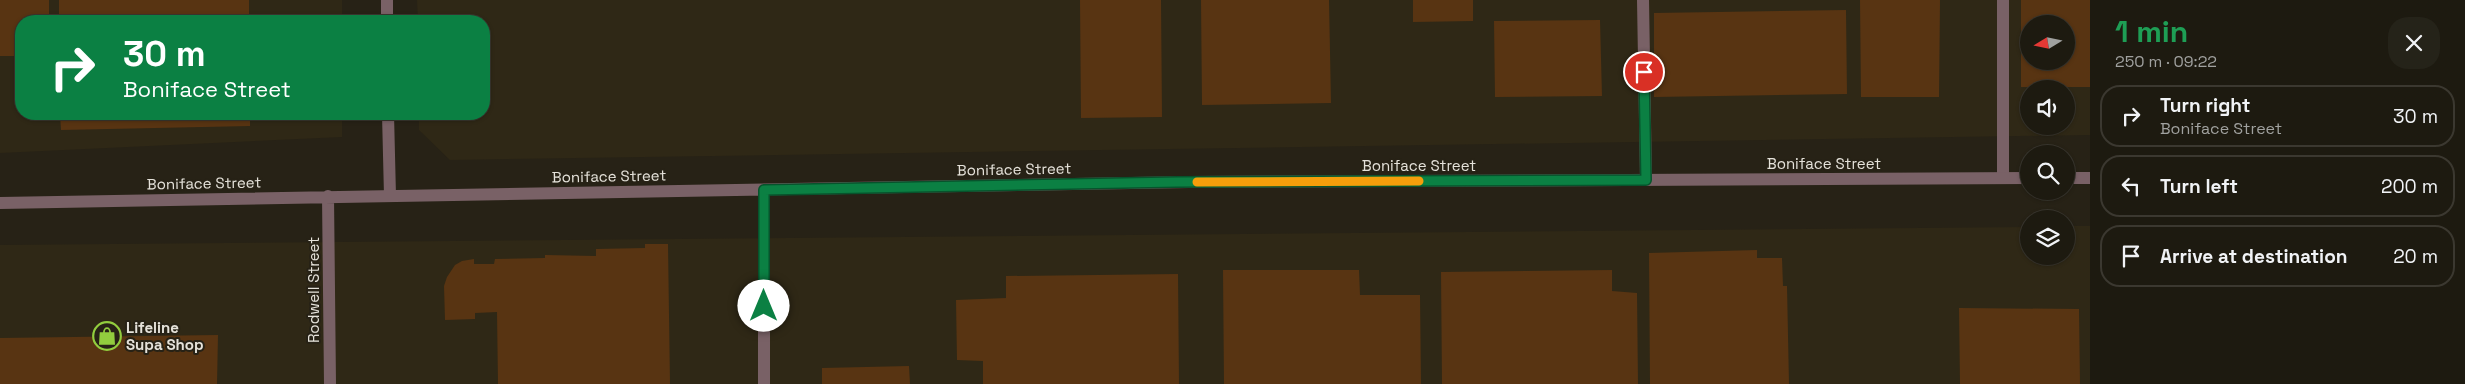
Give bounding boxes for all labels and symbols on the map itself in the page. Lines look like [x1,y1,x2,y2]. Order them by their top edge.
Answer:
north arrow [2020,15,2075,70]
pin [1623,51,1665,93]
street label: Boniface Street [1767,154,1881,173]
street label: Boniface Street [1362,156,1476,175]
street label: Boniface Street [957,159,1072,179]
street label: Boniface Street [552,166,667,186]
street label: Boniface Street [147,173,262,193]
street label: Rodwell Street [304,237,323,343]
position arrow [737,279,789,331]
place label: Lifeline Supa Shop [126,318,203,354]
shop icon: Lifeline Supa Shop [92,321,122,351]

